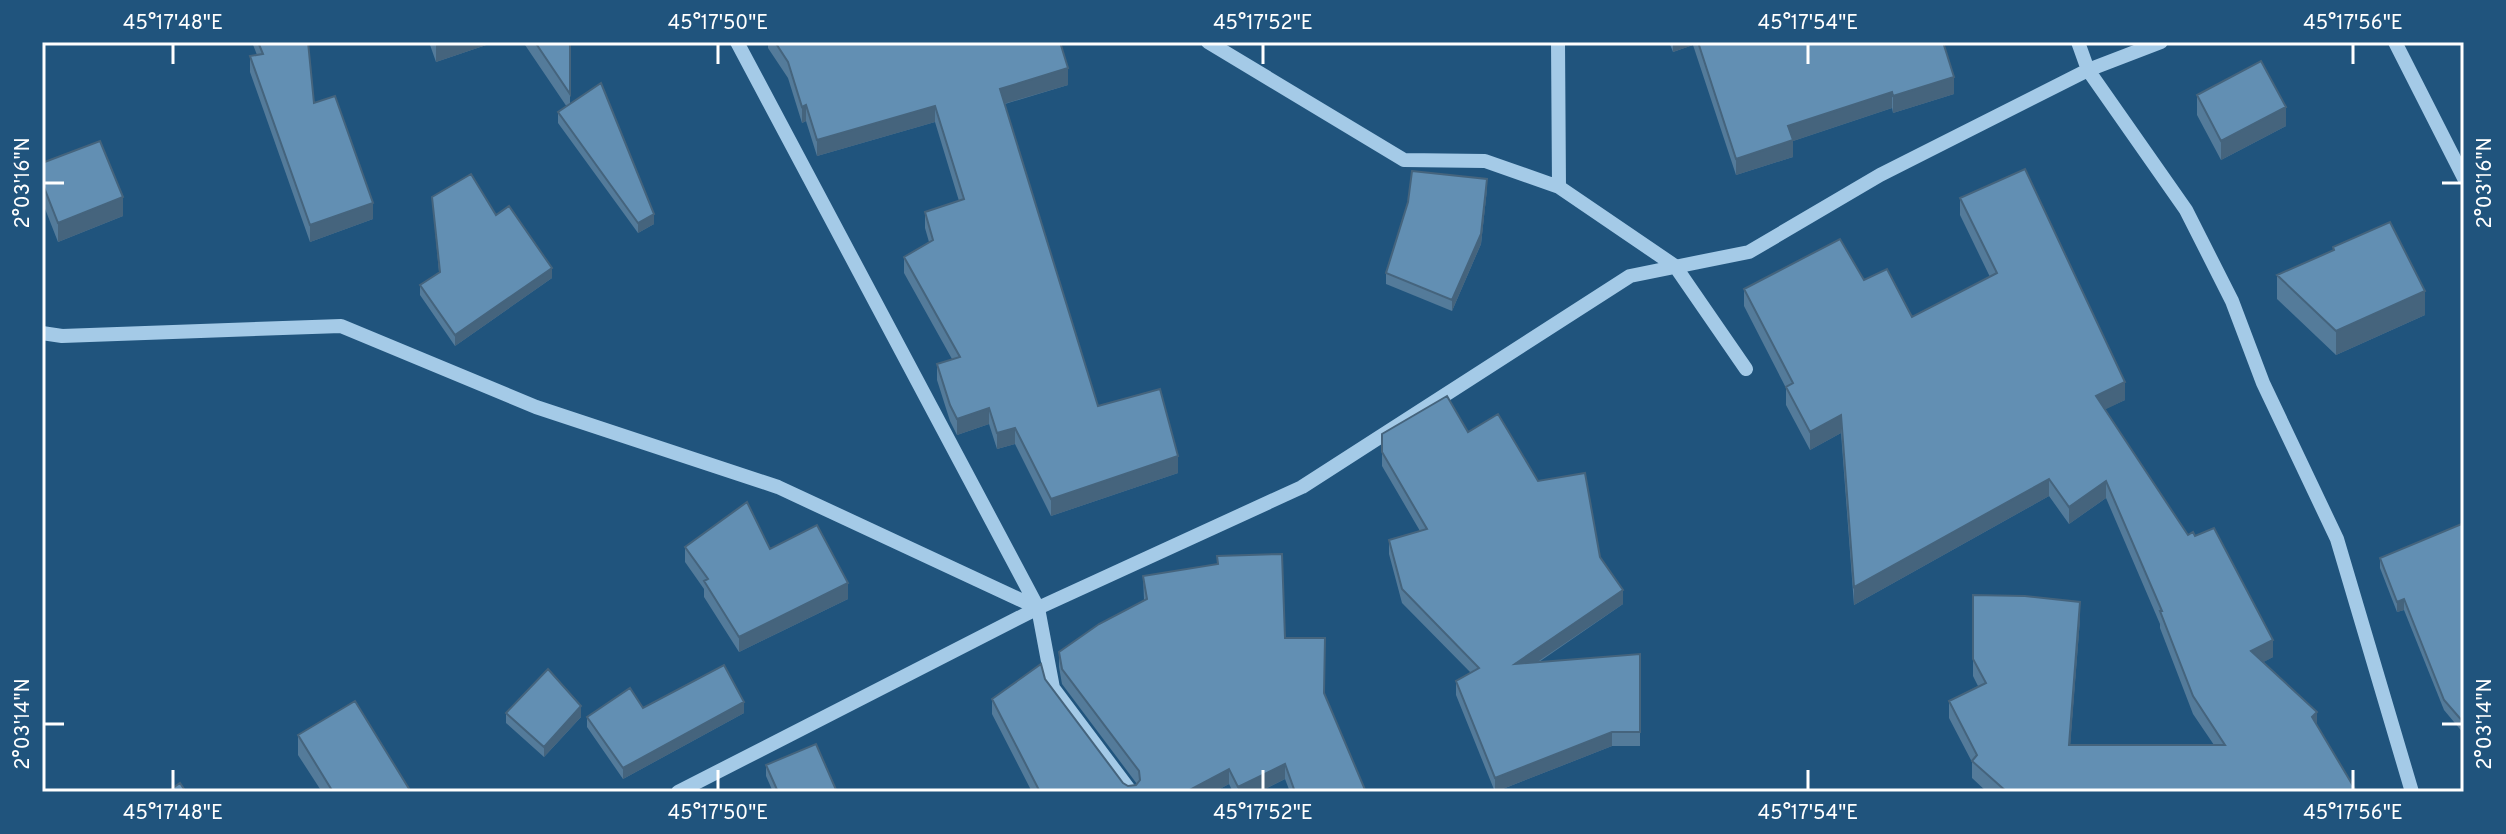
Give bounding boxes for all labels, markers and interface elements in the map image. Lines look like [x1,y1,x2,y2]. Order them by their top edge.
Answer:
text: 45°17'48"E [123,11,223,37]
text: 45°17'50"E [668,11,768,37]
text: 45°17'52"E [1213,11,1313,37]
text: 45°17'54"E [1758,11,1858,37]
text: 45°17'56"E [2303,11,2403,37]
text: 2°03'16"N [11,137,37,229]
text: 2°03'16"N [2473,137,2499,229]
text: 2°03'14"N [11,678,37,770]
text: 2°03'14"N [2473,678,2499,770]
text: 45°17'48"E [123,801,223,827]
text: 45°17'50"E [668,801,768,827]
text: 45°17'52"E [1213,801,1313,827]
text: 45°17'54"E [1758,801,1858,827]
text: 45°17'56"E [2303,801,2403,827]

